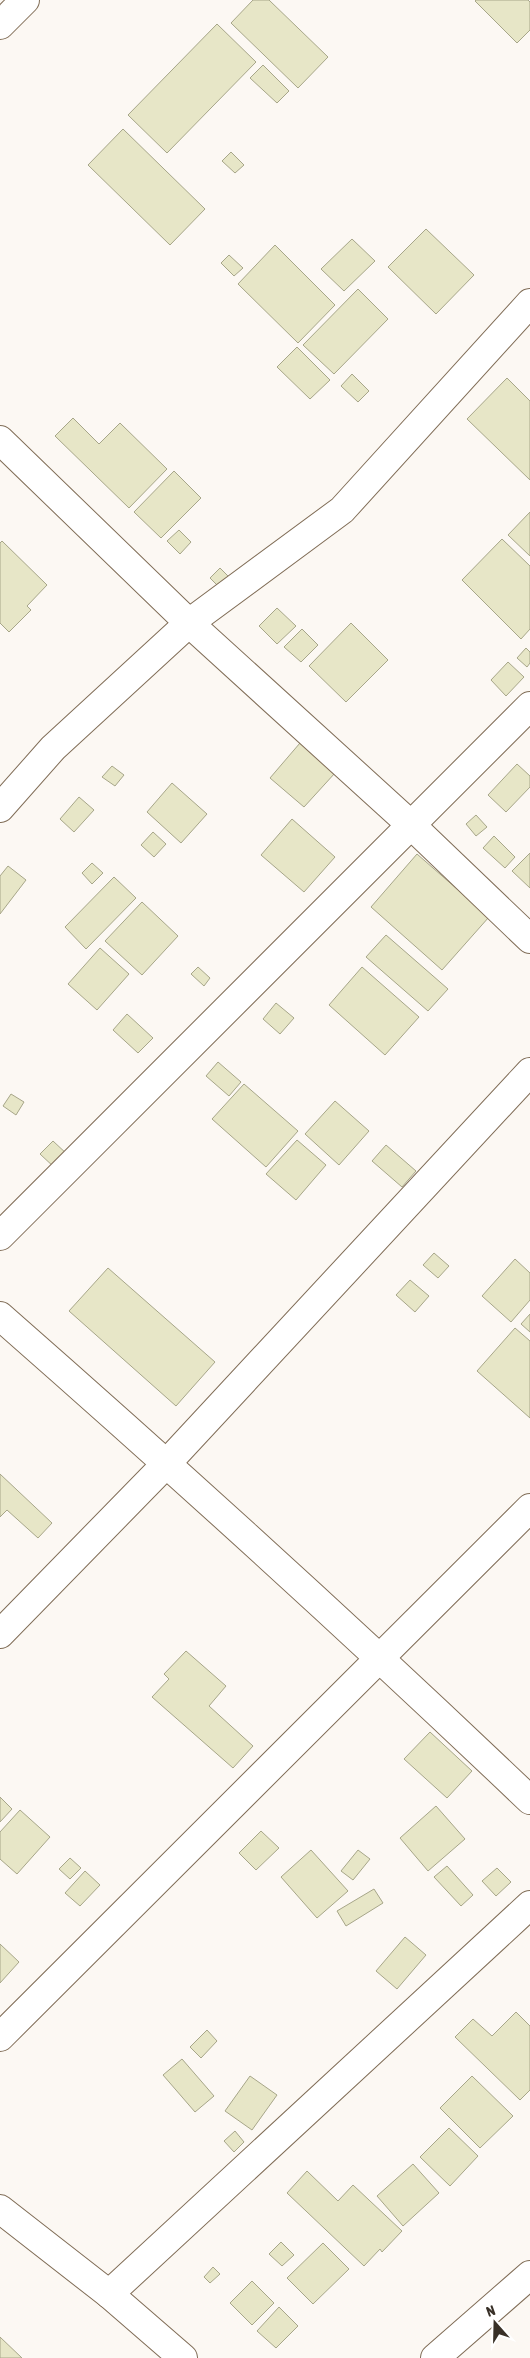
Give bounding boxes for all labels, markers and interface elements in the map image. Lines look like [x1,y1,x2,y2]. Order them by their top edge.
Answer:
north arrow [470,2298,520,2348]
text: N [484,2302,497,2320]

